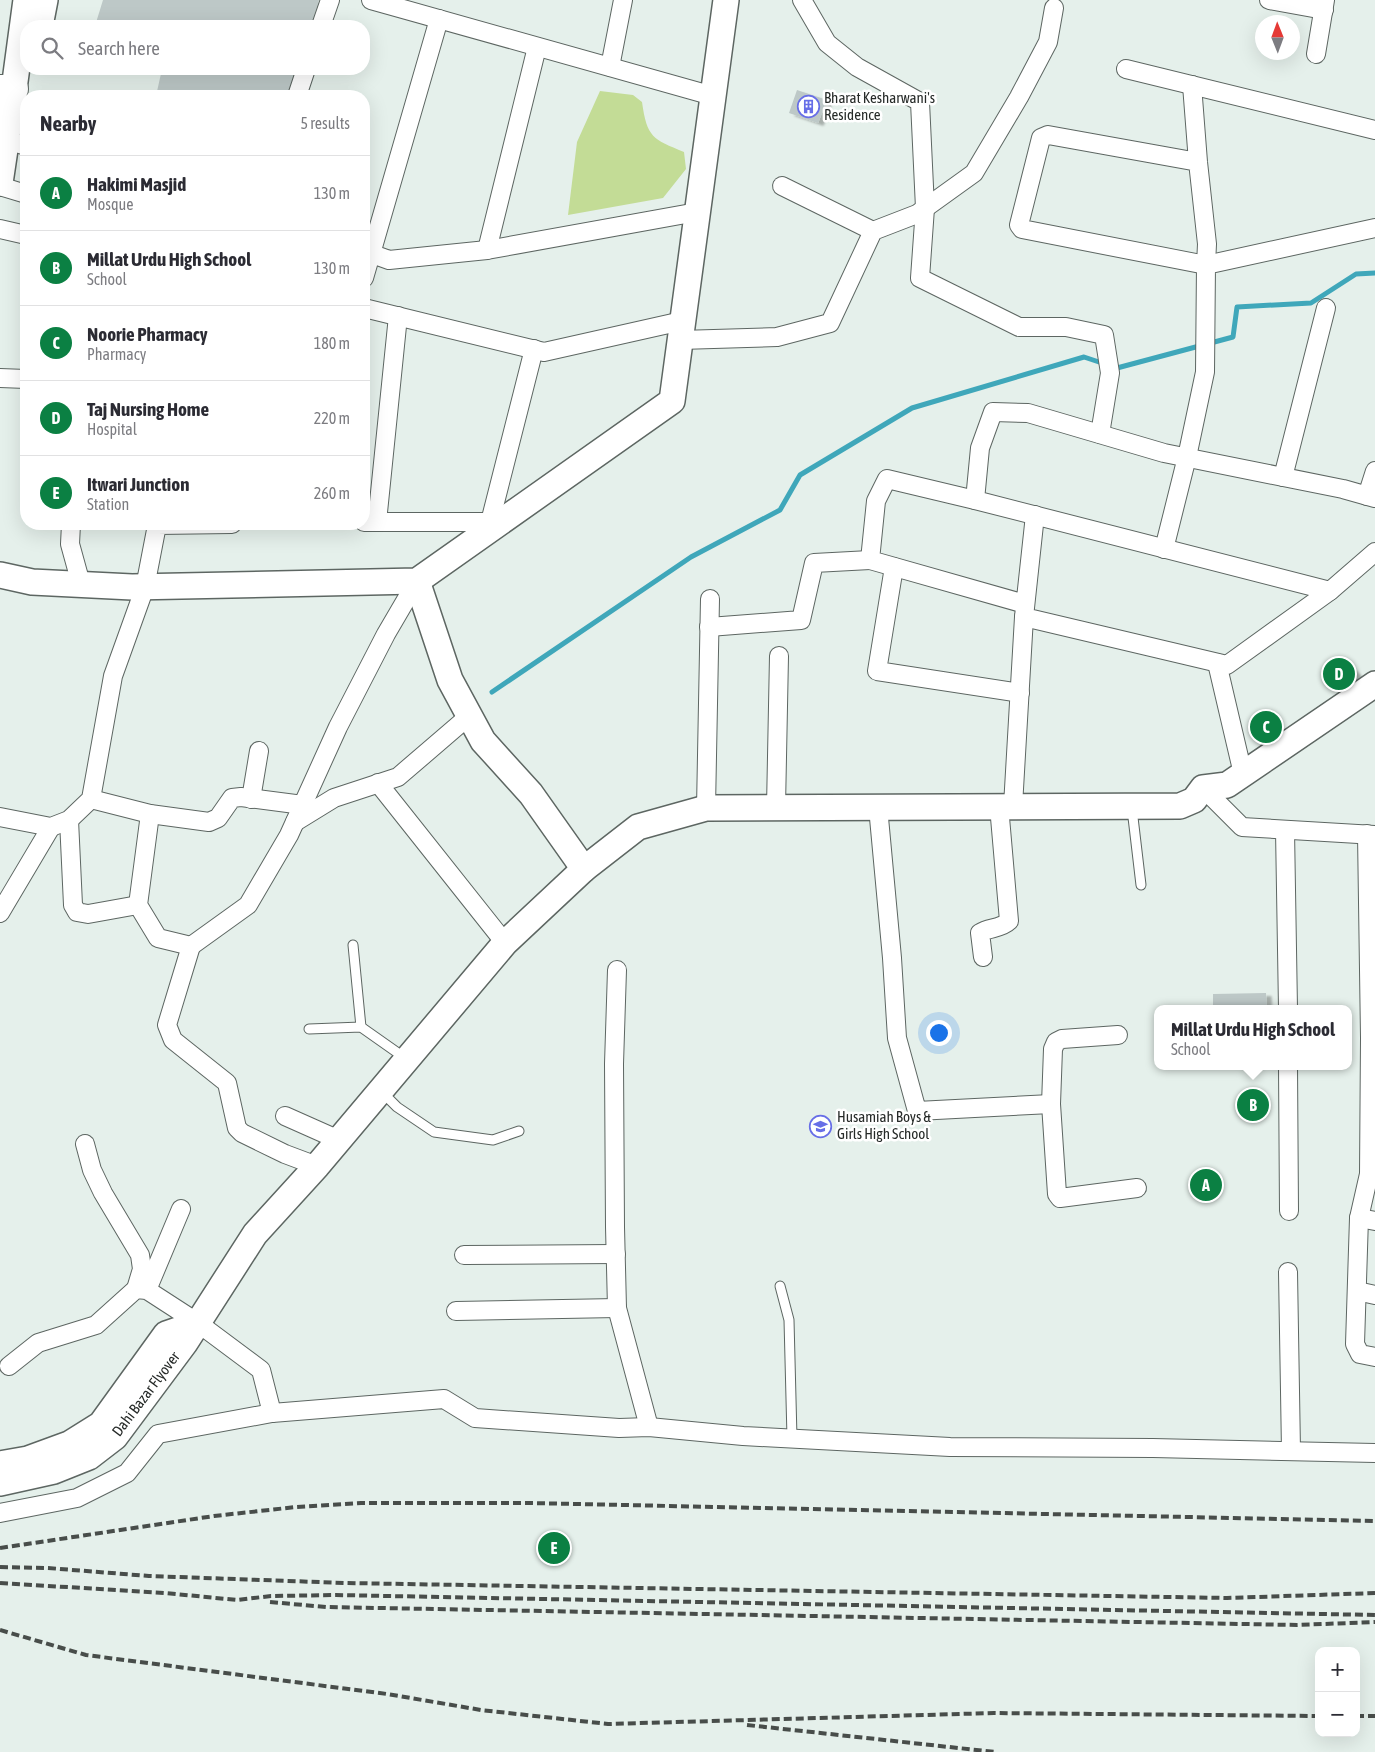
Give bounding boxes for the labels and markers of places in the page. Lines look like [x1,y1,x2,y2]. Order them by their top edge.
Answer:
place label: Bharat Kesharwani's Residence [824,89,935,123]
building icon: Bharat Kesharwani's Residence [796,95,820,119]
pin: D [1323,655,1355,693]
pin: C [1250,708,1282,746]
pin: B [1237,1086,1269,1124]
place label: Husamiah Boys & Girls High School [837,1108,931,1142]
school or university icon: Husamiah Boys & Girls High School [809,1114,833,1138]
pin: A [1190,1166,1222,1204]
pin: E [538,1529,570,1567]

